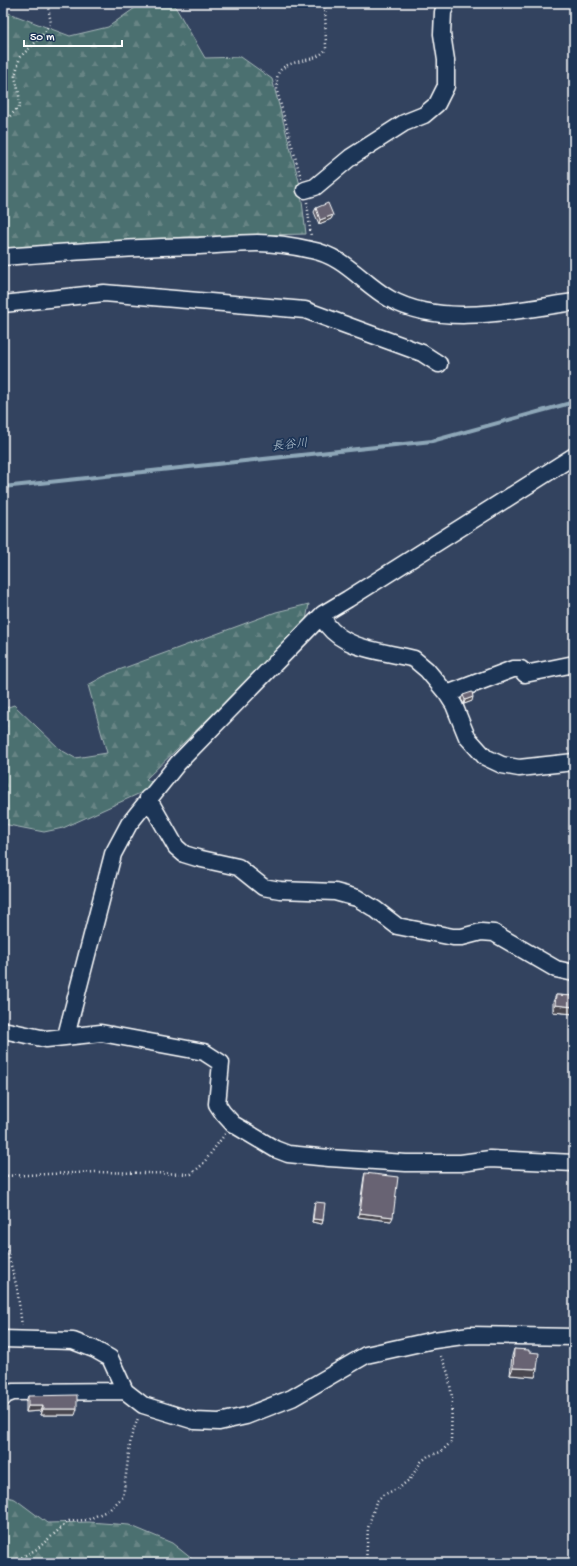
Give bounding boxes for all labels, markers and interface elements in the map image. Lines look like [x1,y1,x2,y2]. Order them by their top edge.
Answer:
scale bar [24,22,122,48]
text: 50 m [30,31,55,45]
water label: 長谷川 [271,436,309,455]

